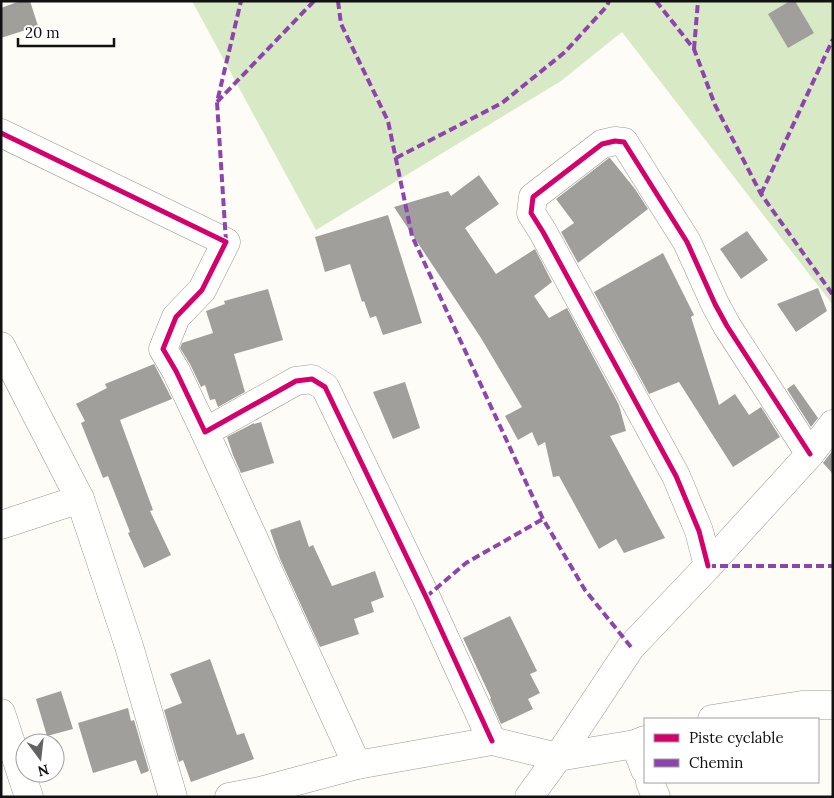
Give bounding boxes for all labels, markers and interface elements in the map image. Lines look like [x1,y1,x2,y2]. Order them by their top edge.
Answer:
scale bar [18,15,114,47]
text: 20 m [25,23,60,42]
legend [644,718,819,783]
text: Piste cyclable [689,728,784,747]
north arrow [15,733,65,783]
text: Chemin [689,753,743,772]
text: N [36,760,51,781]

